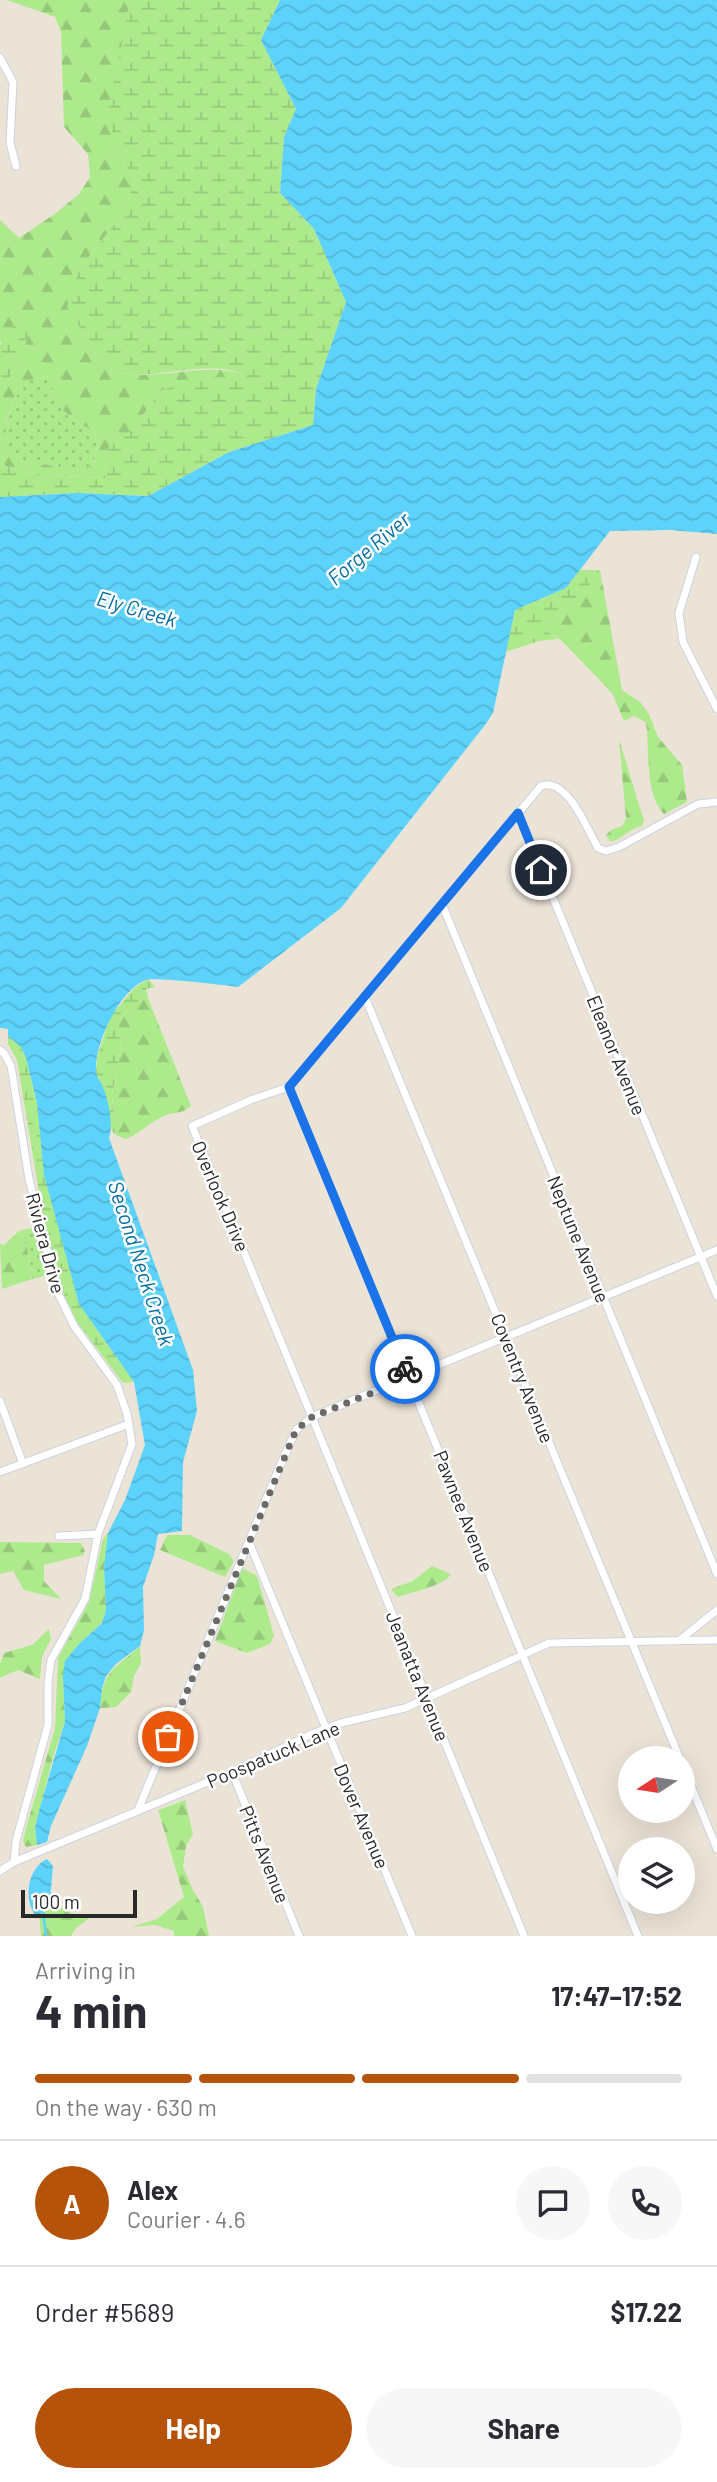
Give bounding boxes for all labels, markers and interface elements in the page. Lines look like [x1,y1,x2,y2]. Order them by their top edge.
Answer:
water label: Forge River [322,506,415,590]
water label: Ely Creek [94,585,181,632]
pin [511,840,571,900]
icon: home [522,851,560,889]
street label: Eleanor Avenue [583,992,651,1118]
street label: Overlook Drive [187,1137,255,1255]
street label: Neptune Avenue [543,1172,615,1306]
water label: Second Neck Creek [104,1178,181,1349]
street label: Riviera Drive [22,1190,70,1296]
street label: Coventry Avenue [487,1310,559,1446]
courier [370,1334,440,1404]
icon: bike [386,1350,424,1388]
street label: Pawnee Avenue [429,1447,499,1575]
street label: Jeanatta Avenue [381,1608,455,1744]
pin [138,1707,198,1767]
street label: Poospatuck Lane [203,1716,343,1792]
icon: bag [149,1718,187,1756]
north arrow [618,1746,695,1824]
map controls [618,1746,695,1914]
street label: Dover Avenue [330,1760,394,1872]
street label: Pitts Avenue [235,1802,295,1906]
button: layers [618,1837,695,1914]
scale bar [21,1887,136,1919]
text: 100 m [32,1890,80,1913]
text: Arriving in [35,1956,136,1984]
text: 17:47–17:52 [551,1980,682,2011]
text: 4 min [35,1982,147,2037]
text: On the way · 630 m [35,2093,217,2121]
button: chat [516,2166,590,2240]
button: phone [608,2166,682,2240]
text: Alex [127,2174,178,2205]
text: A [63,2188,81,2219]
text: Courier · 4.6 [127,2205,246,2233]
text: Order #5689 [35,2296,174,2327]
text: $17.22 [611,2296,682,2327]
button: Help [35,2388,352,2468]
button: Share [366,2388,682,2468]

